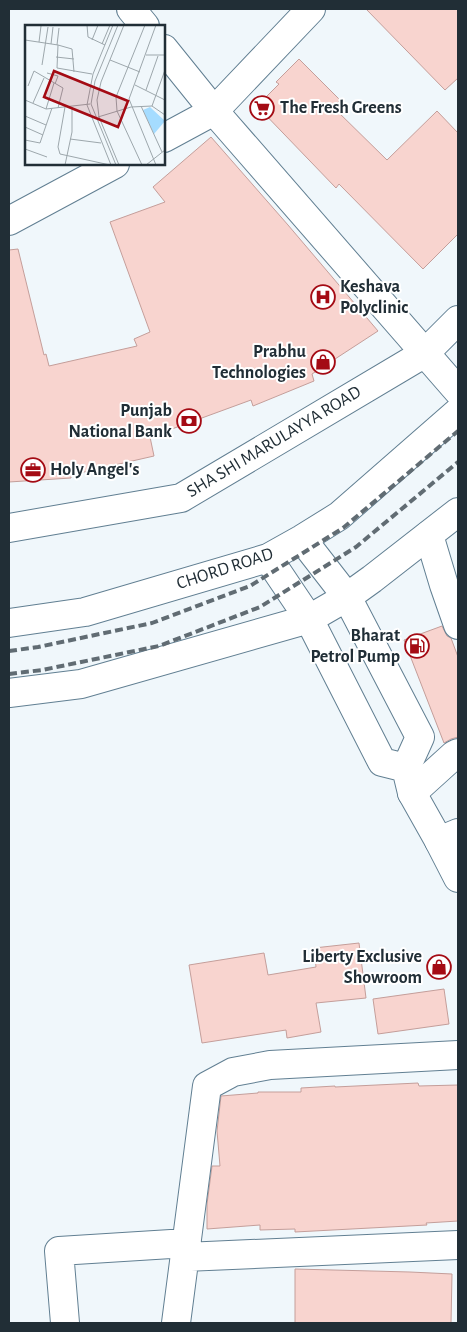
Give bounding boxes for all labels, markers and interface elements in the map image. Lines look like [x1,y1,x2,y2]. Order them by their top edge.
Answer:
inset map [25,25,165,165]
supermarket icon: The Fresh Greens [249,95,275,121]
place label: The Fresh Greens [280,99,402,117]
place label: Keshava Polyclinic [340,278,408,317]
hospital icon: Keshava Polyclinic [310,284,336,310]
place label: Prabhu Technologies [212,343,307,382]
shop icon: Prabhu Technologies [310,349,336,375]
street label: SHA SHI MARULAYYA ROAD [184,383,364,501]
place label: Punjab National Bank [69,402,172,441]
bank icon: Punjab National Bank [176,408,202,434]
office icon: Holy Angel's [20,457,46,483]
place label: Holy Angel's [50,461,139,479]
street label: CHORD ROAD [174,545,276,593]
place label: Bharat Petrol Pump [310,627,400,666]
fuel station icon: Bharat Petrol Pump [404,633,430,659]
place label: Liberty Exclusive Showroom [302,948,422,987]
shop icon: Liberty Exclusive Showroom [426,954,452,980]

